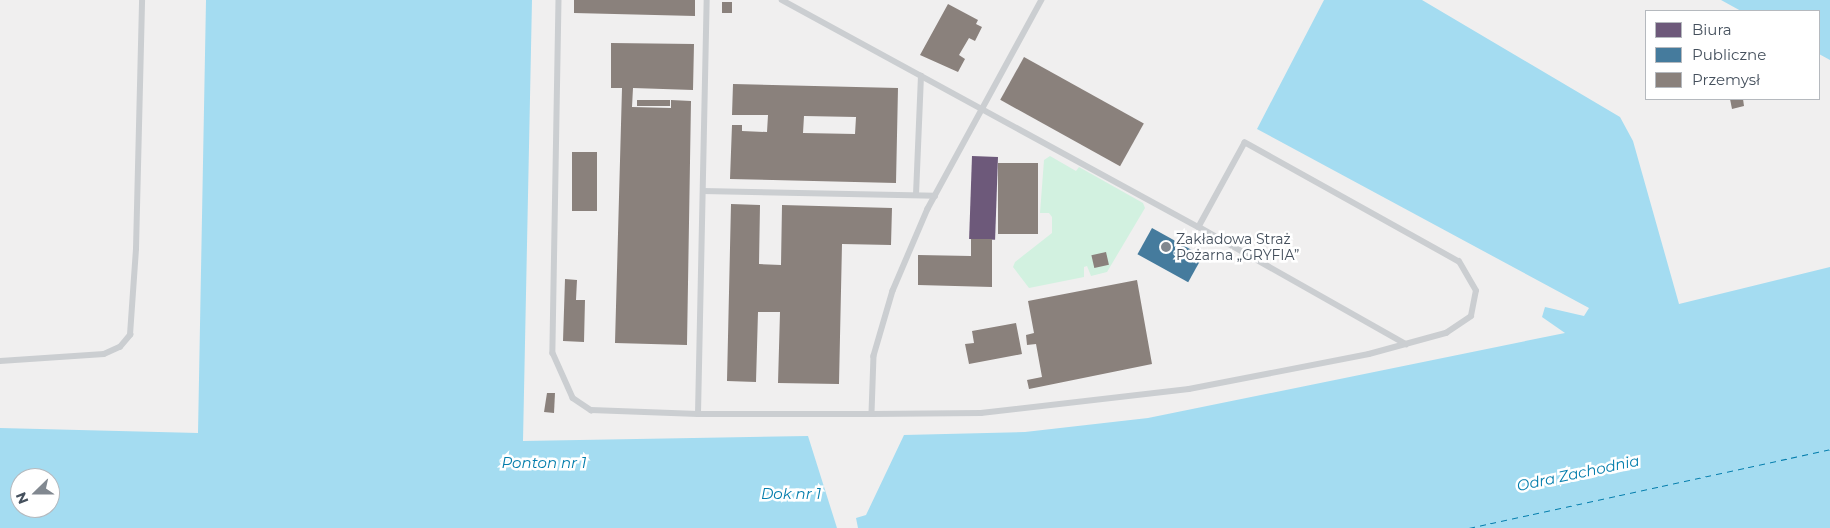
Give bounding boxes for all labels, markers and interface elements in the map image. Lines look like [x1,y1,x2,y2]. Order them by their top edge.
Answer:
legend [1645,10,1820,100]
text: Biura [1692,20,1732,39]
text: Publiczne [1692,45,1766,64]
text: Przemysł [1692,70,1760,89]
place label: Zakładowa Straż Pożarna „GRYFIA” [1176,231,1299,264]
marker: Zakładowa Straż Pożarna „GRYFIA” [1160,241,1172,253]
water label: Odra Zachodnia [1515,451,1641,495]
water label: Ponton nr 1 [502,454,586,472]
north arrow [10,468,60,518]
water label: Dok nr 1 [761,485,821,503]
text: N [12,490,32,507]

